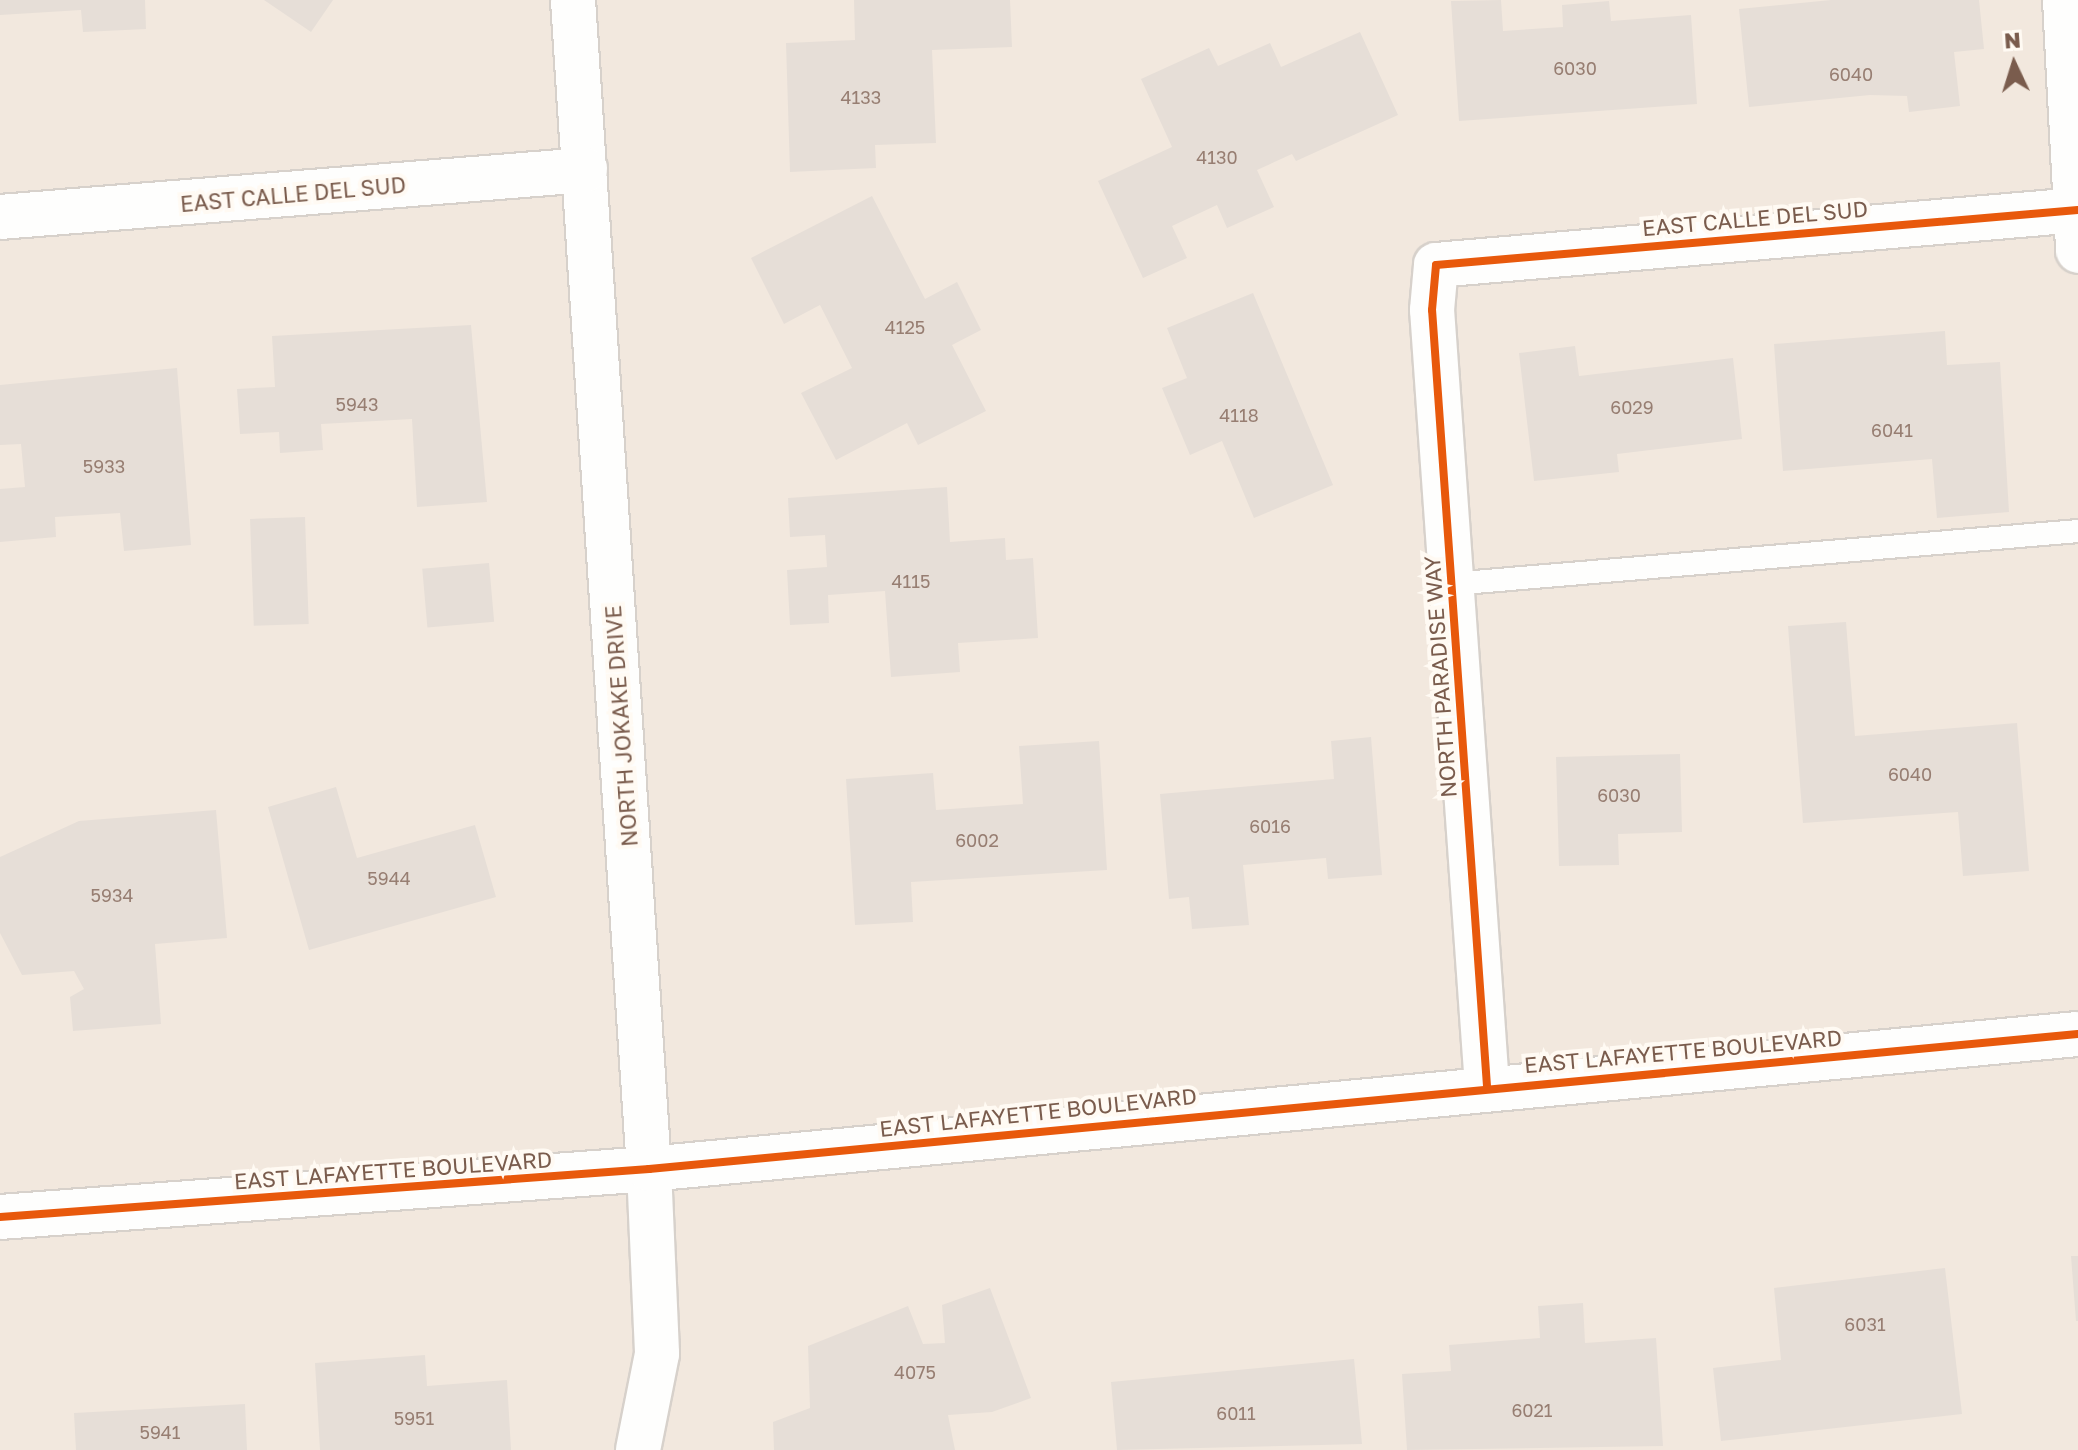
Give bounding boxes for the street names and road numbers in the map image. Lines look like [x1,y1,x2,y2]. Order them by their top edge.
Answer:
street label: EAST CALLE DEL SUD [179,171,407,217]
street label: EAST CALLE DEL SUD [1641,195,1869,241]
street label: NORTH PARADISE WAY [1418,555,1462,799]
street label: NORTH JOKAKE DRIVE [599,604,643,848]
street label: EAST LAFAYETTE BOULEVARD [1523,1024,1843,1078]
street label: EAST LAFAYETTE BOULEVARD [878,1082,1198,1142]
street label: EAST LAFAYETTE BOULEVARD [233,1146,553,1194]

